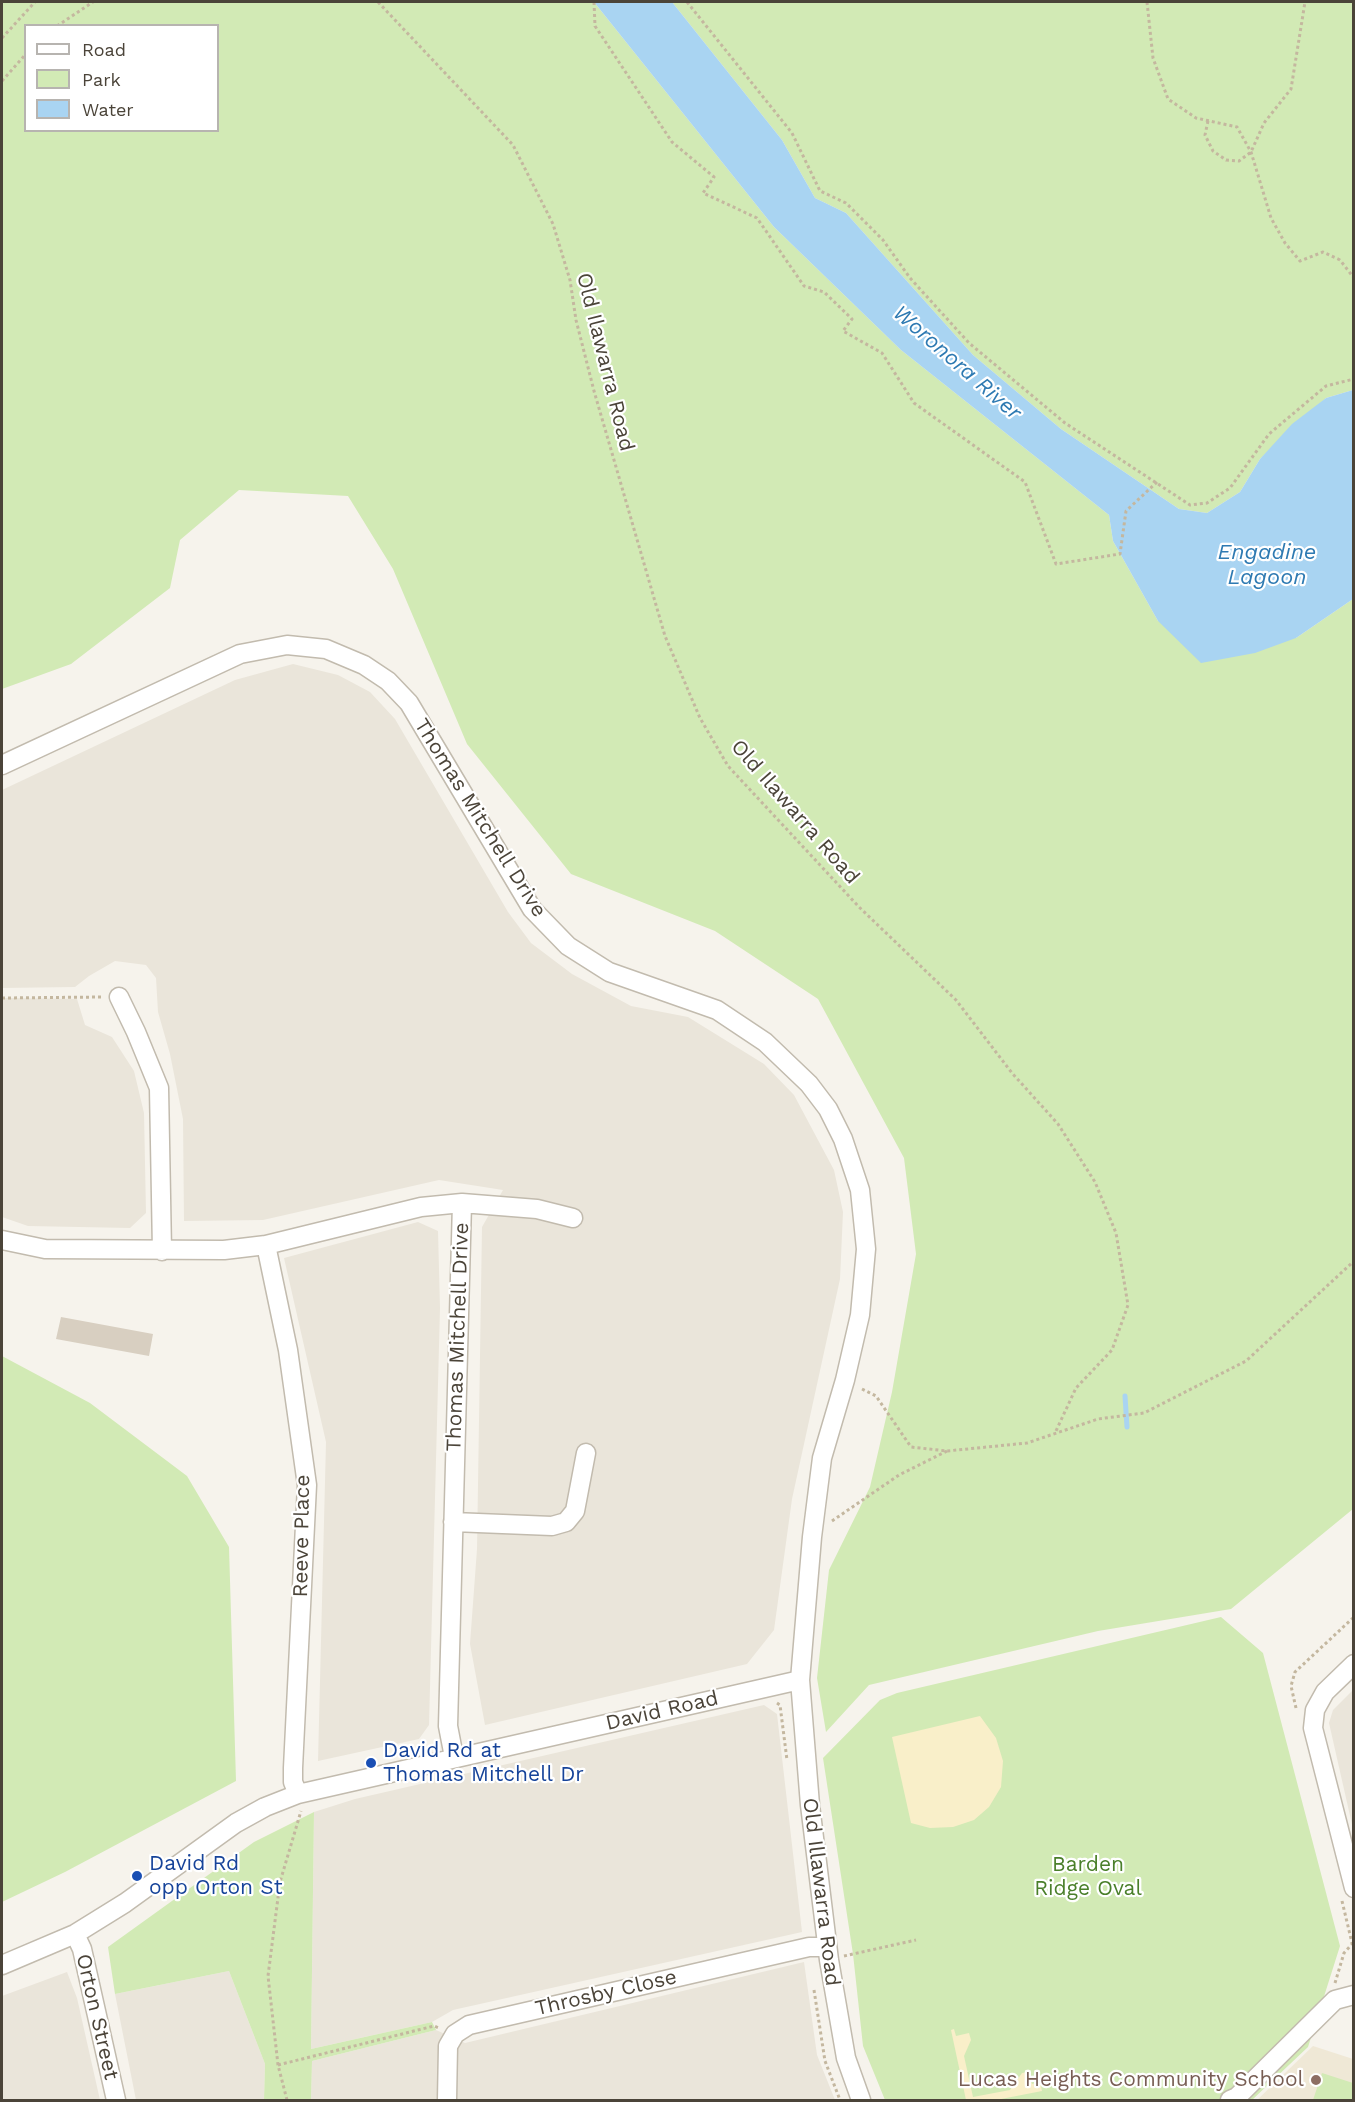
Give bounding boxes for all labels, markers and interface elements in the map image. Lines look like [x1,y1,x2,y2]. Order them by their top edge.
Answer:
legend [24,24,219,132]
text: Road [82,39,126,60]
text: Park [82,69,121,90]
text: Water [82,99,134,120]
street label: Old Ilawarra Road [571,270,639,454]
water label: Woronora River [887,300,1027,426]
water label: Engadine Lagoon [1218,540,1316,592]
street label: Thomas Mitchell Drive [409,714,551,922]
street label: Old Ilawarra Road [725,735,865,889]
street label: Thomas Mitchell Drive [441,1222,475,1452]
street label: Reeve Place [288,1474,316,1598]
street label: David Road [603,1686,721,1736]
place label: David Rd at Thomas Mitchell Dr [383,1738,584,1788]
marker: David Rd at Thomas Mitchell Dr [364,1756,378,1770]
street label: Old Illawarra Road [797,1796,845,1988]
place label: David Rd opp Orton St [149,1851,282,1901]
park label: Barden Ridge Oval [1034,1852,1142,1902]
marker: David Rd opp Orton St [130,1869,144,1883]
street label: Orton Street [70,1952,124,2082]
street label: Throsby Close [533,1964,679,2022]
place label: Lucas Heights Community School [958,2067,1304,2093]
marker: Lucas Heights Community School [1309,2073,1323,2087]

